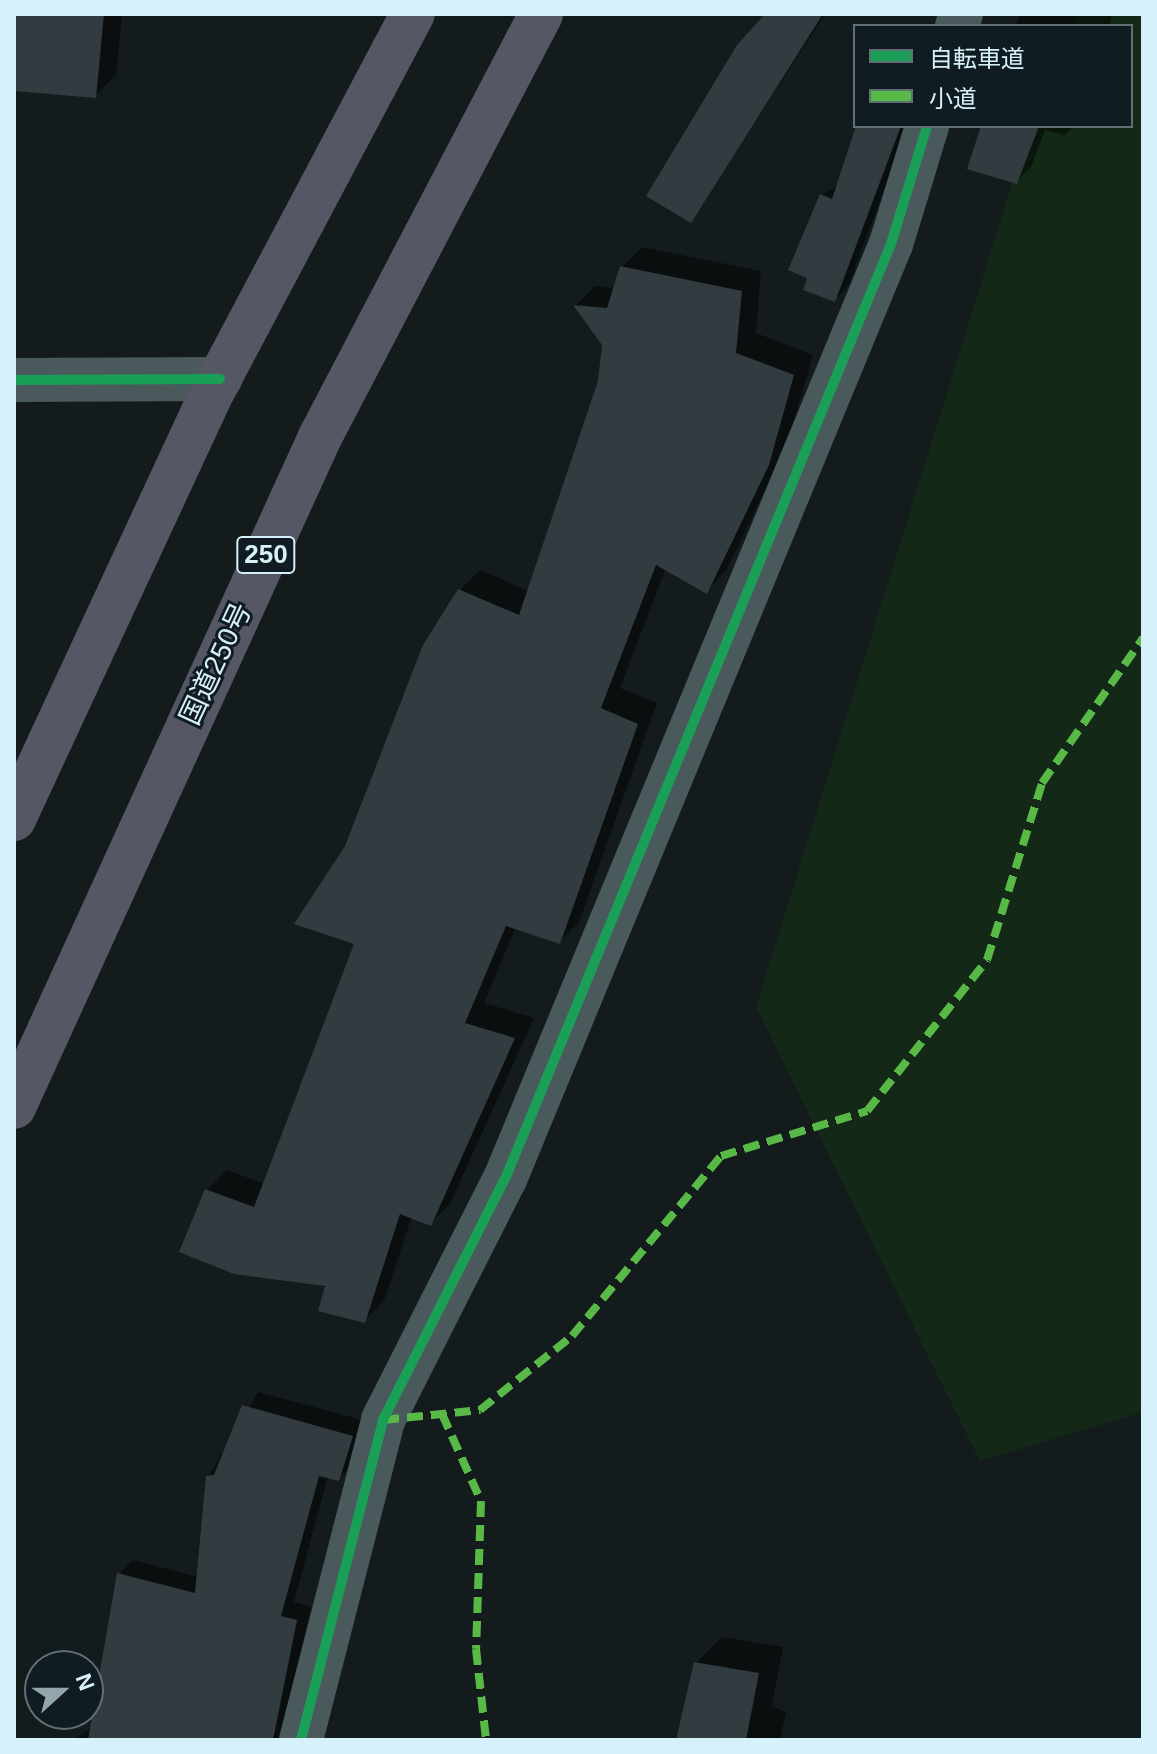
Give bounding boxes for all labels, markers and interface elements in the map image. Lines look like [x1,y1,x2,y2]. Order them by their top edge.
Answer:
legend [853,24,1133,128]
text: 自転車道 [929,45,1025,72]
text: 小道 [929,85,977,112]
road number: 250 [236,533,296,577]
street label: 国道250号 [173,598,259,730]
north arrow [24,1650,104,1730]
text: N [70,1670,100,1694]

